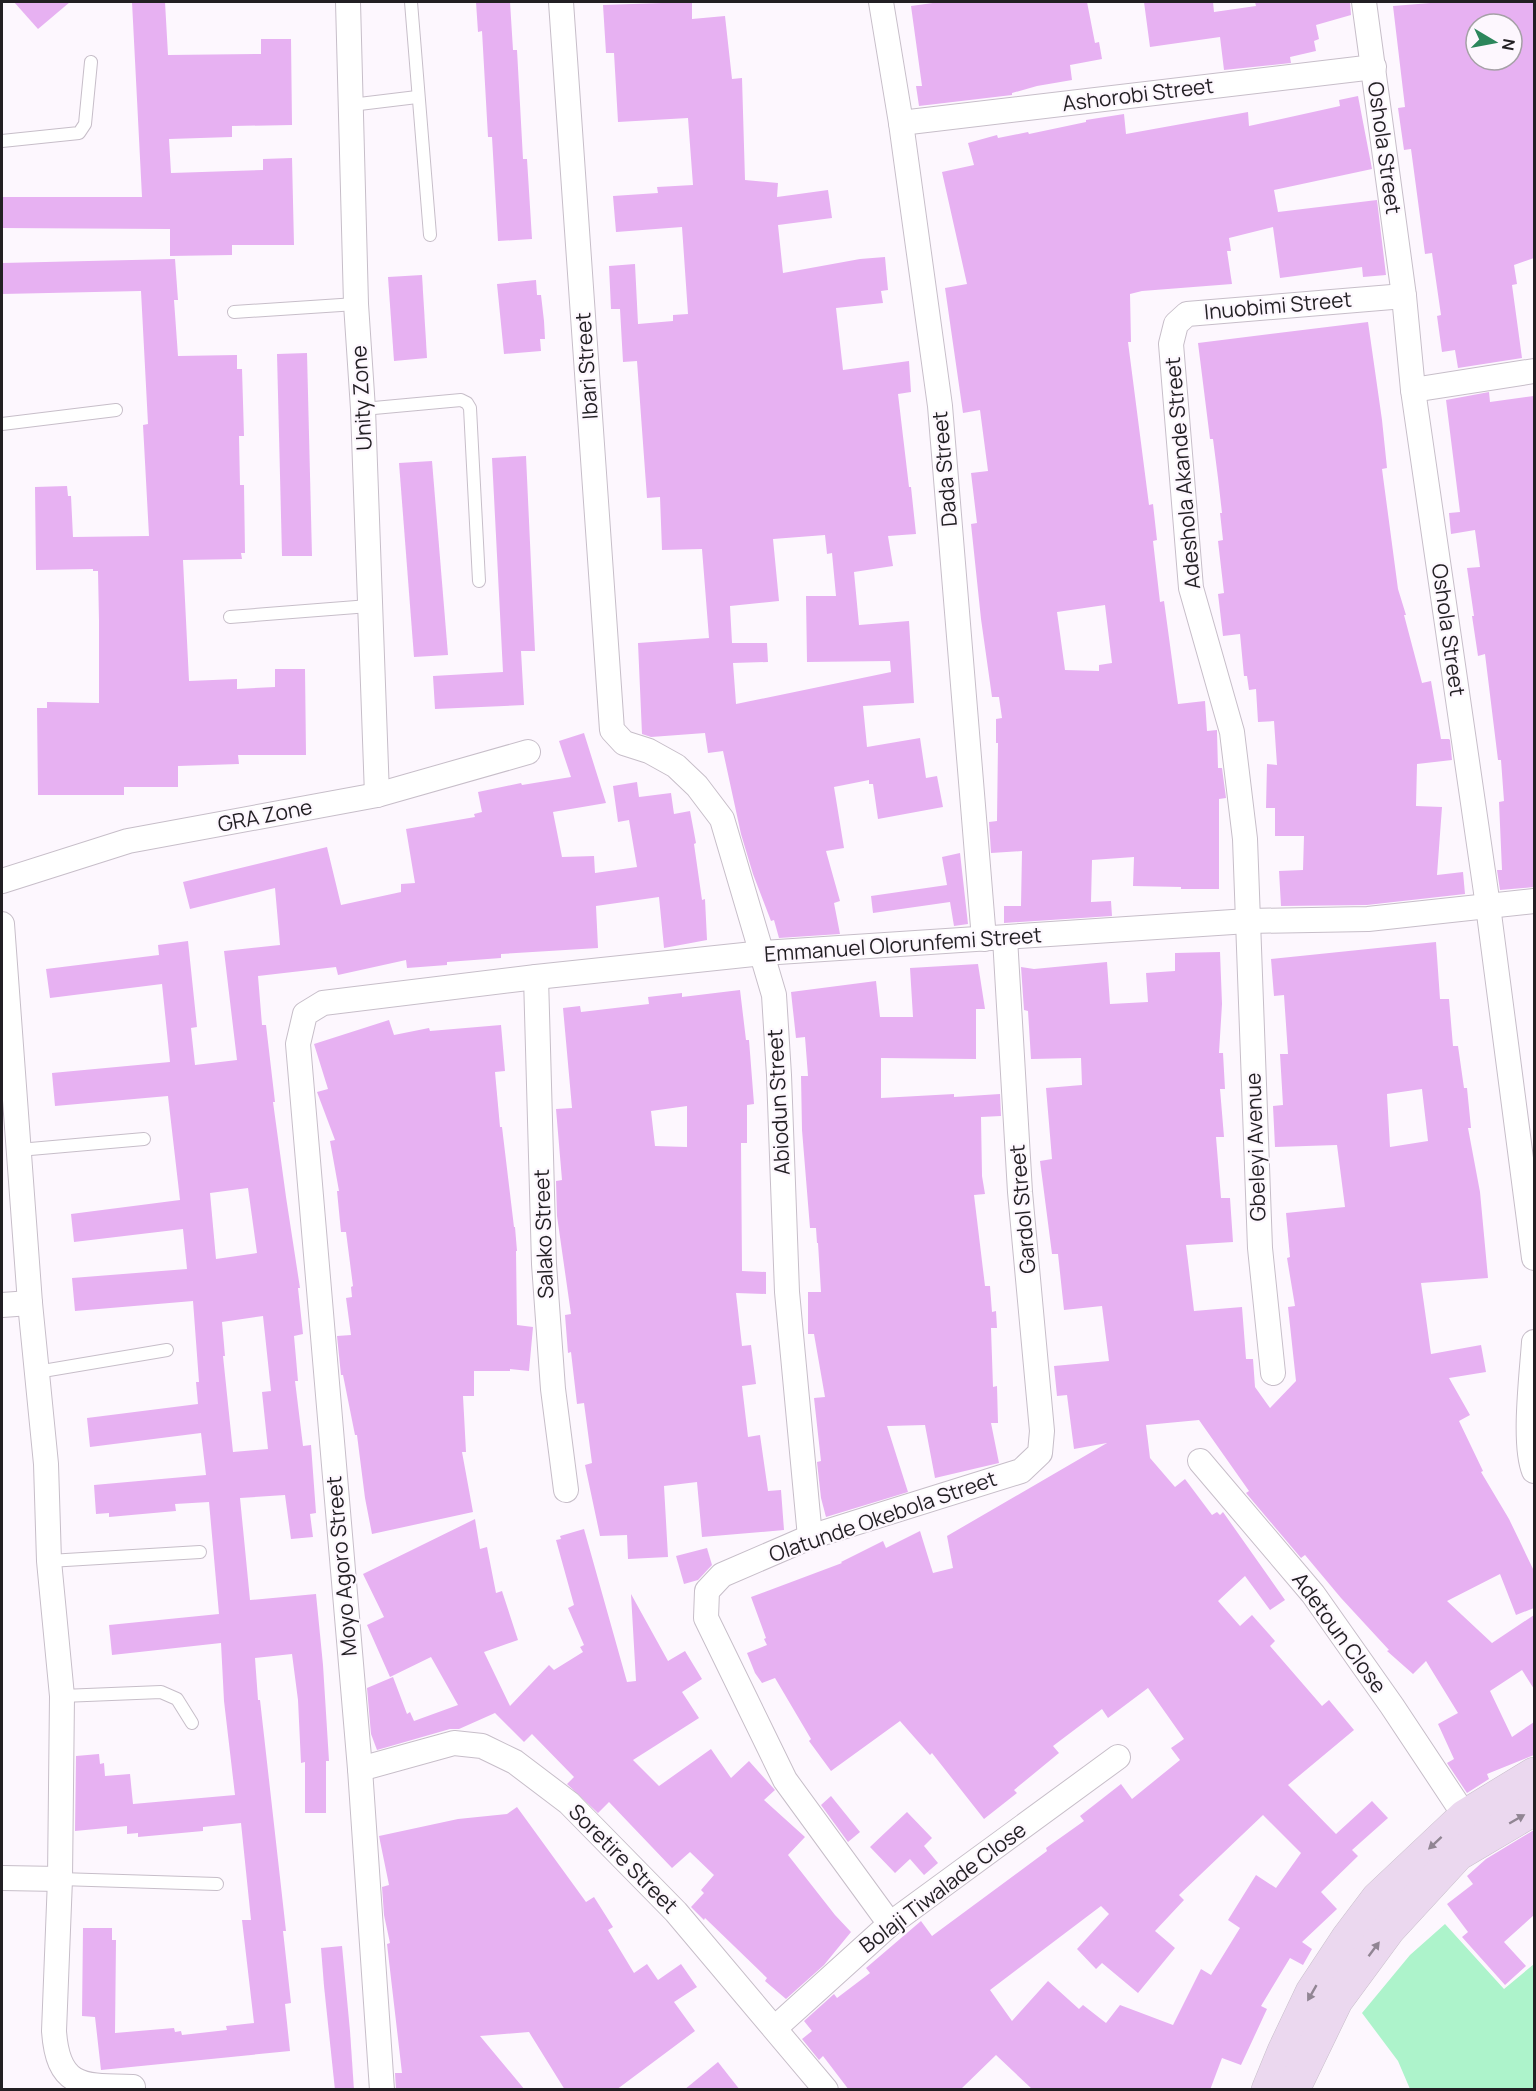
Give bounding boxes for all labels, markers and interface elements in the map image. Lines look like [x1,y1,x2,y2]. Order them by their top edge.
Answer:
north arrow [1464,12,1524,72]
text: N [1497,37,1521,52]
street label: Ashorobi Street [1061,71,1215,117]
street label: Oshola Street [1362,80,1408,216]
street label: Inuobimi Street [1203,285,1353,325]
street label: Ibari Street [568,312,604,421]
street label: Unity Zone [344,345,378,451]
street label: Adeshola Akande Street [1158,356,1206,590]
street label: Dada Street [925,410,963,528]
street label: Oshola Street [1426,562,1472,698]
street label: GRA Zone [215,792,314,838]
street label: Emmanuel Olorunfemi Street [763,920,1043,968]
street label: Abiodun Street [760,1028,796,1176]
street label: Gbeleyi Avenue [1238,1072,1272,1222]
street label: Gardol Street [1002,1143,1042,1275]
street label: Salako Street [527,1169,559,1299]
street label: Olatunde Okebola Street [765,1464,1000,1568]
street label: Moyo Agoro Street [319,1475,363,1657]
street label: Adetoun Close [1286,1566,1393,1699]
street label: Soretire Street [563,1798,684,1919]
one-way arrow [1509,1814,1526,1824]
street label: Bolaji Tiwalade Close [853,1815,1031,1959]
one-way arrow [1428,1836,1443,1850]
one-way arrow [1368,1941,1380,1956]
one-way arrow [1307,1985,1318,2001]

